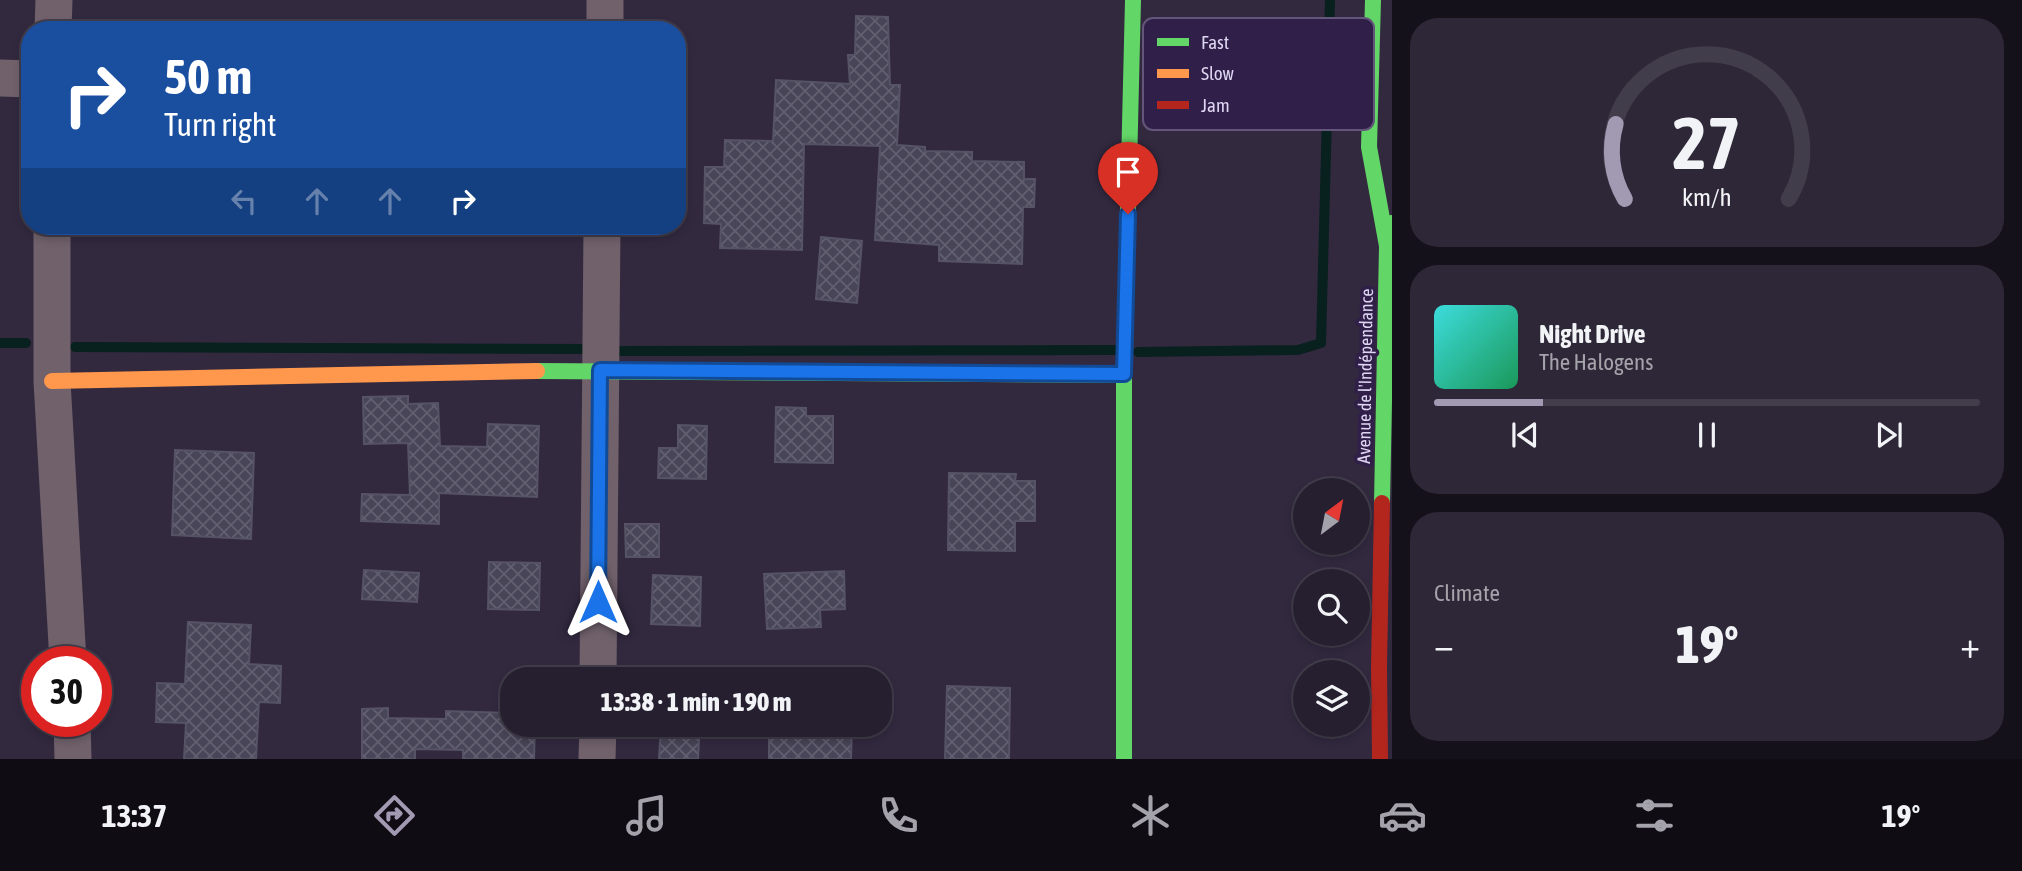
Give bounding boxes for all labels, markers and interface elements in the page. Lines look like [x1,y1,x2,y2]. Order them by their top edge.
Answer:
legend [1143,18,1374,130]
text: Fast [1201,31,1229,53]
text: 50 m [164,48,252,104]
icon: right [49,49,140,140]
text: Slow [1201,62,1235,84]
text: Jam [1201,94,1230,116]
text: 27 [1673,101,1741,184]
text: Turn right [164,106,277,143]
pin [1098,142,1158,214]
icon: arrive [1109,153,1147,191]
icon: left [225,182,263,220]
icon: ahead [298,182,336,220]
icon: ahead [371,182,409,220]
icon: right [444,182,482,220]
text: km/h [1682,182,1732,210]
street label: Avenue de l'Indépendance [1353,288,1377,464]
text: Night Drive [1539,319,1646,349]
text: The Halogens [1539,349,1653,375]
icon: previous [1506,416,1544,454]
icon: pause [1688,416,1726,454]
icon: next [1870,416,1908,454]
north arrow [1293,478,1370,555]
map controls [1293,478,1370,737]
position arrow [561,565,635,639]
button: search [1293,569,1370,646]
text: Climate [1434,580,1500,606]
text: 19° [1675,614,1739,674]
text: − [1434,623,1454,666]
text: + [1960,623,1980,666]
speed limit sign: 30 [21,646,112,737]
button: layers [1293,660,1370,737]
text: 13:38 · 1 min · 190 m [601,687,791,717]
icon: directions [370,791,419,840]
icon: music [622,791,671,840]
icon: phone [874,791,923,840]
icon: climate [1126,791,1175,840]
icon: car [1378,791,1427,840]
icon: filters [1630,791,1679,840]
text: 13:37 [101,797,167,834]
text: 19° [1882,797,1920,834]

